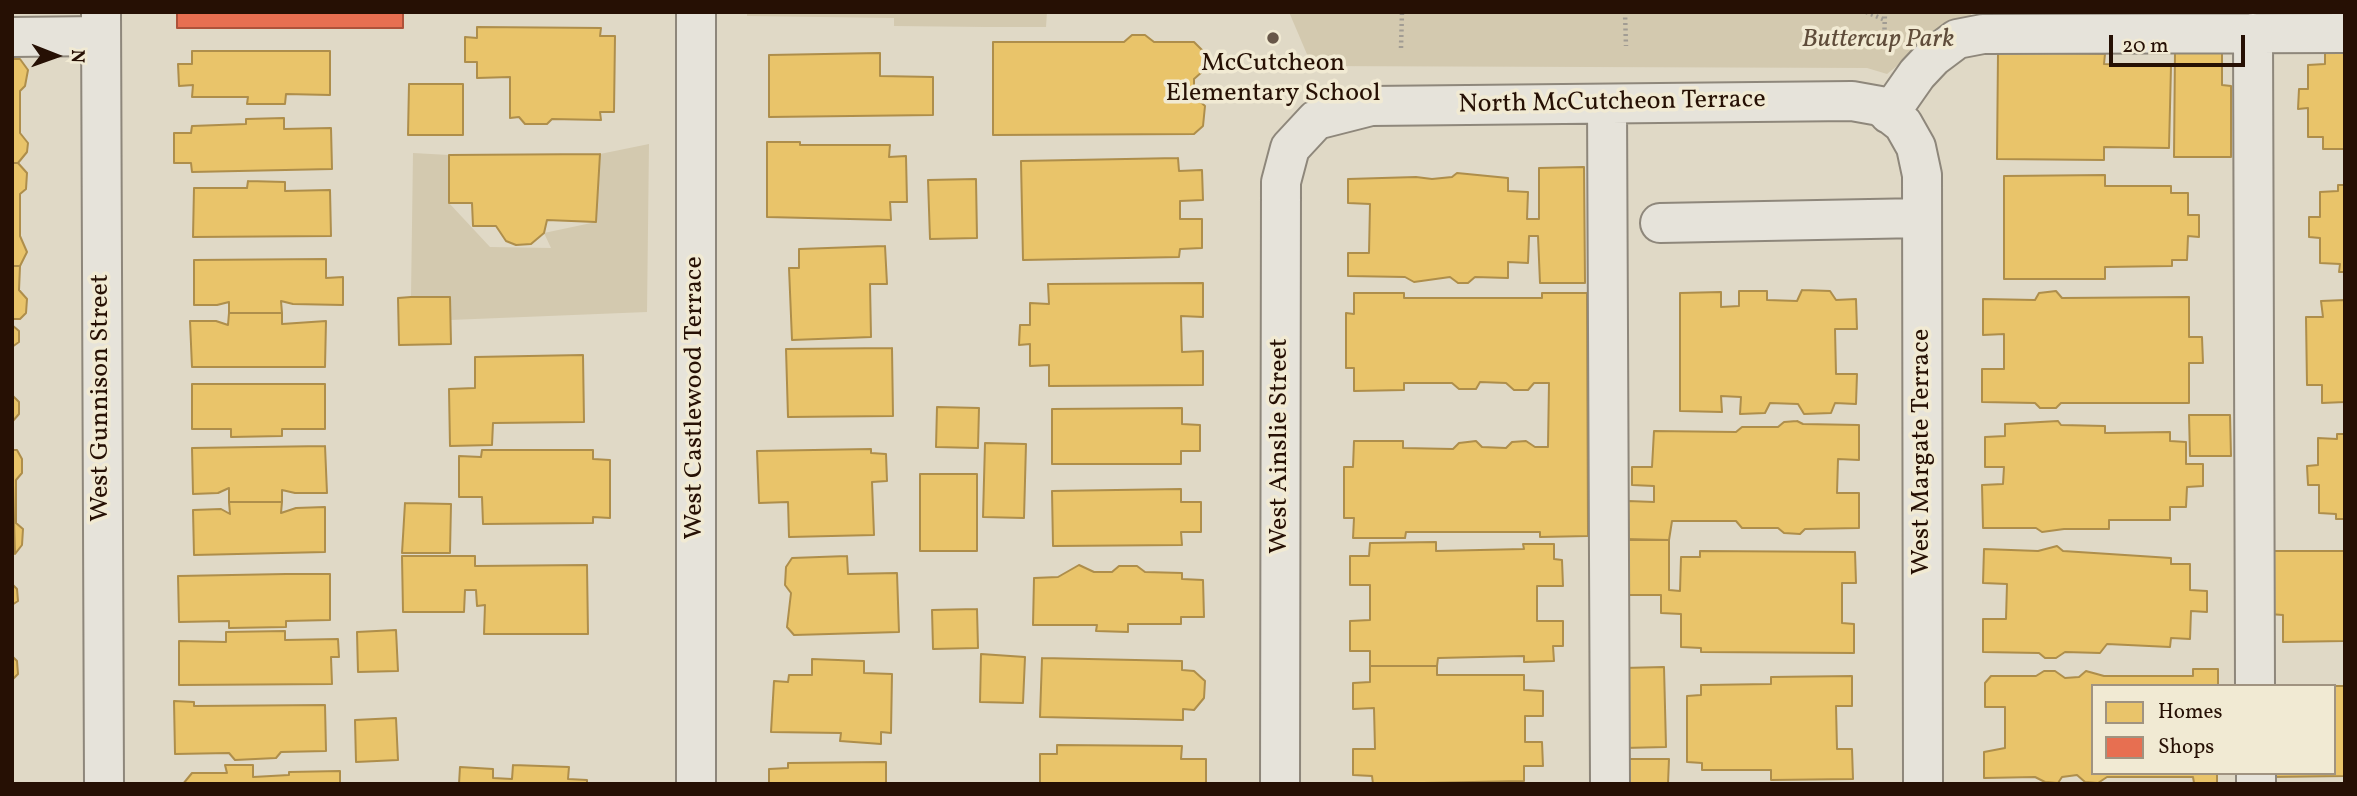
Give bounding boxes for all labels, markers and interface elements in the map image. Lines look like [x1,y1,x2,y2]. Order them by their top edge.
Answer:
north arrow [21,21,91,91]
scale bar [2112,21,2248,65]
park label: Buttercup Park [1802,25,1954,57]
marker: McCutcheon Elementary School [1265,30,1281,46]
text: 20 m [2122,32,2168,61]
text: N [64,49,90,63]
place label: McCutcheon Elementary School [1166,49,1380,110]
street label: North McCutcheon Terrace [1458,86,1766,122]
street label: West Castlewood Terrace [680,256,712,540]
street label: West Gunnison Street [86,274,118,522]
street label: West Margate Terrace [1907,329,1939,575]
street label: West Ainslie Street [1265,338,1297,554]
legend [2091,684,2336,775]
text: Homes [2158,698,2223,727]
text: Shops [2158,733,2214,762]

